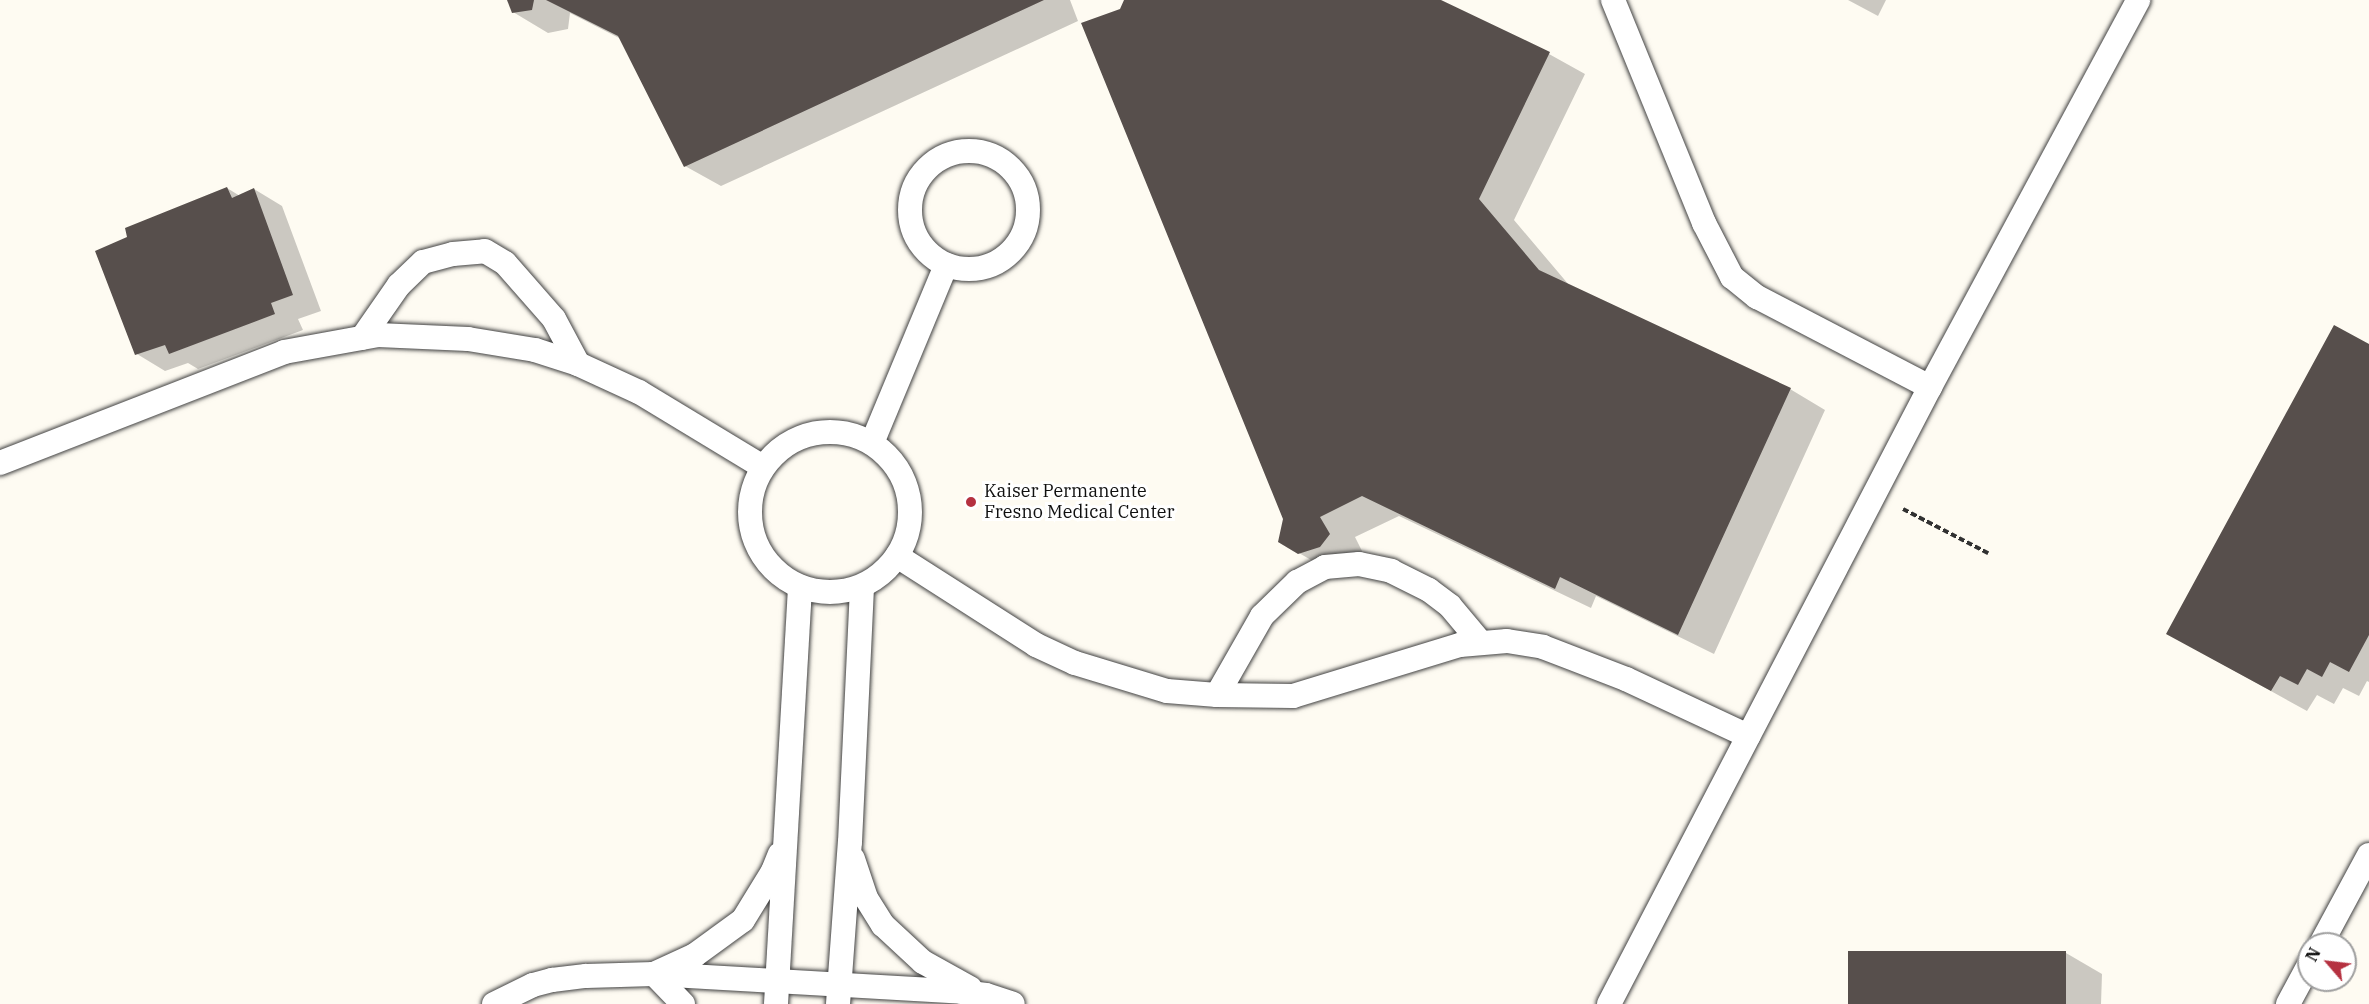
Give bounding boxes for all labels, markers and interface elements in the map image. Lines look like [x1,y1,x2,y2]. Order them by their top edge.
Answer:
place label: Kaiser Permanente Fresno Medical Center [984,481,1174,524]
marker: Kaiser Permanente Fresno Medical Center [962,493,980,511]
north arrow [2297,932,2357,992]
text: N [2301,944,2325,965]

